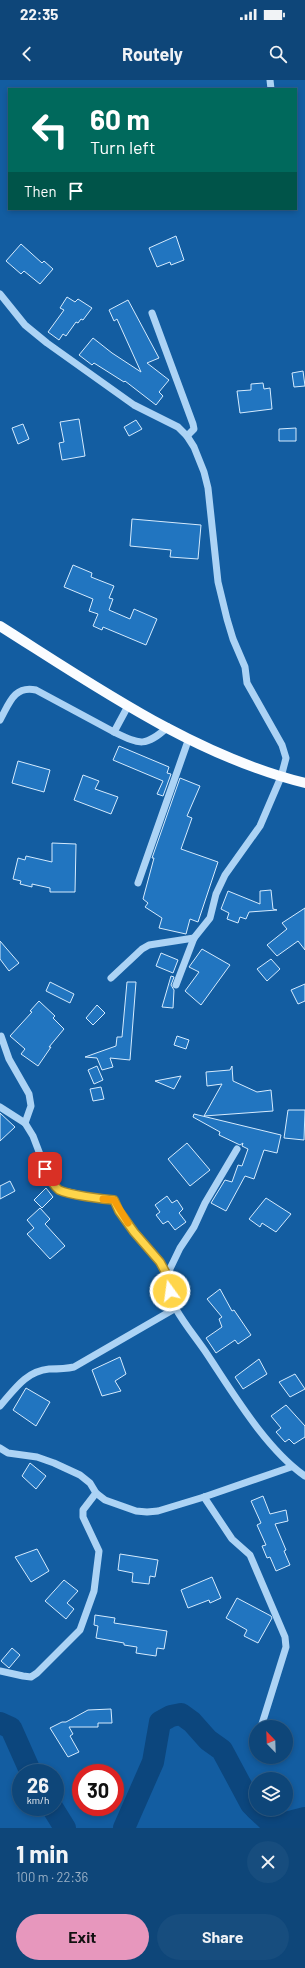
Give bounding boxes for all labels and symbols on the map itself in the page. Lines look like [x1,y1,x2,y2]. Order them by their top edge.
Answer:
pin [28,1152,62,1186]
position arrow [149,1270,191,1312]
north arrow [249,1720,293,1764]
speed limit sign: 30 [72,1764,124,1816]

